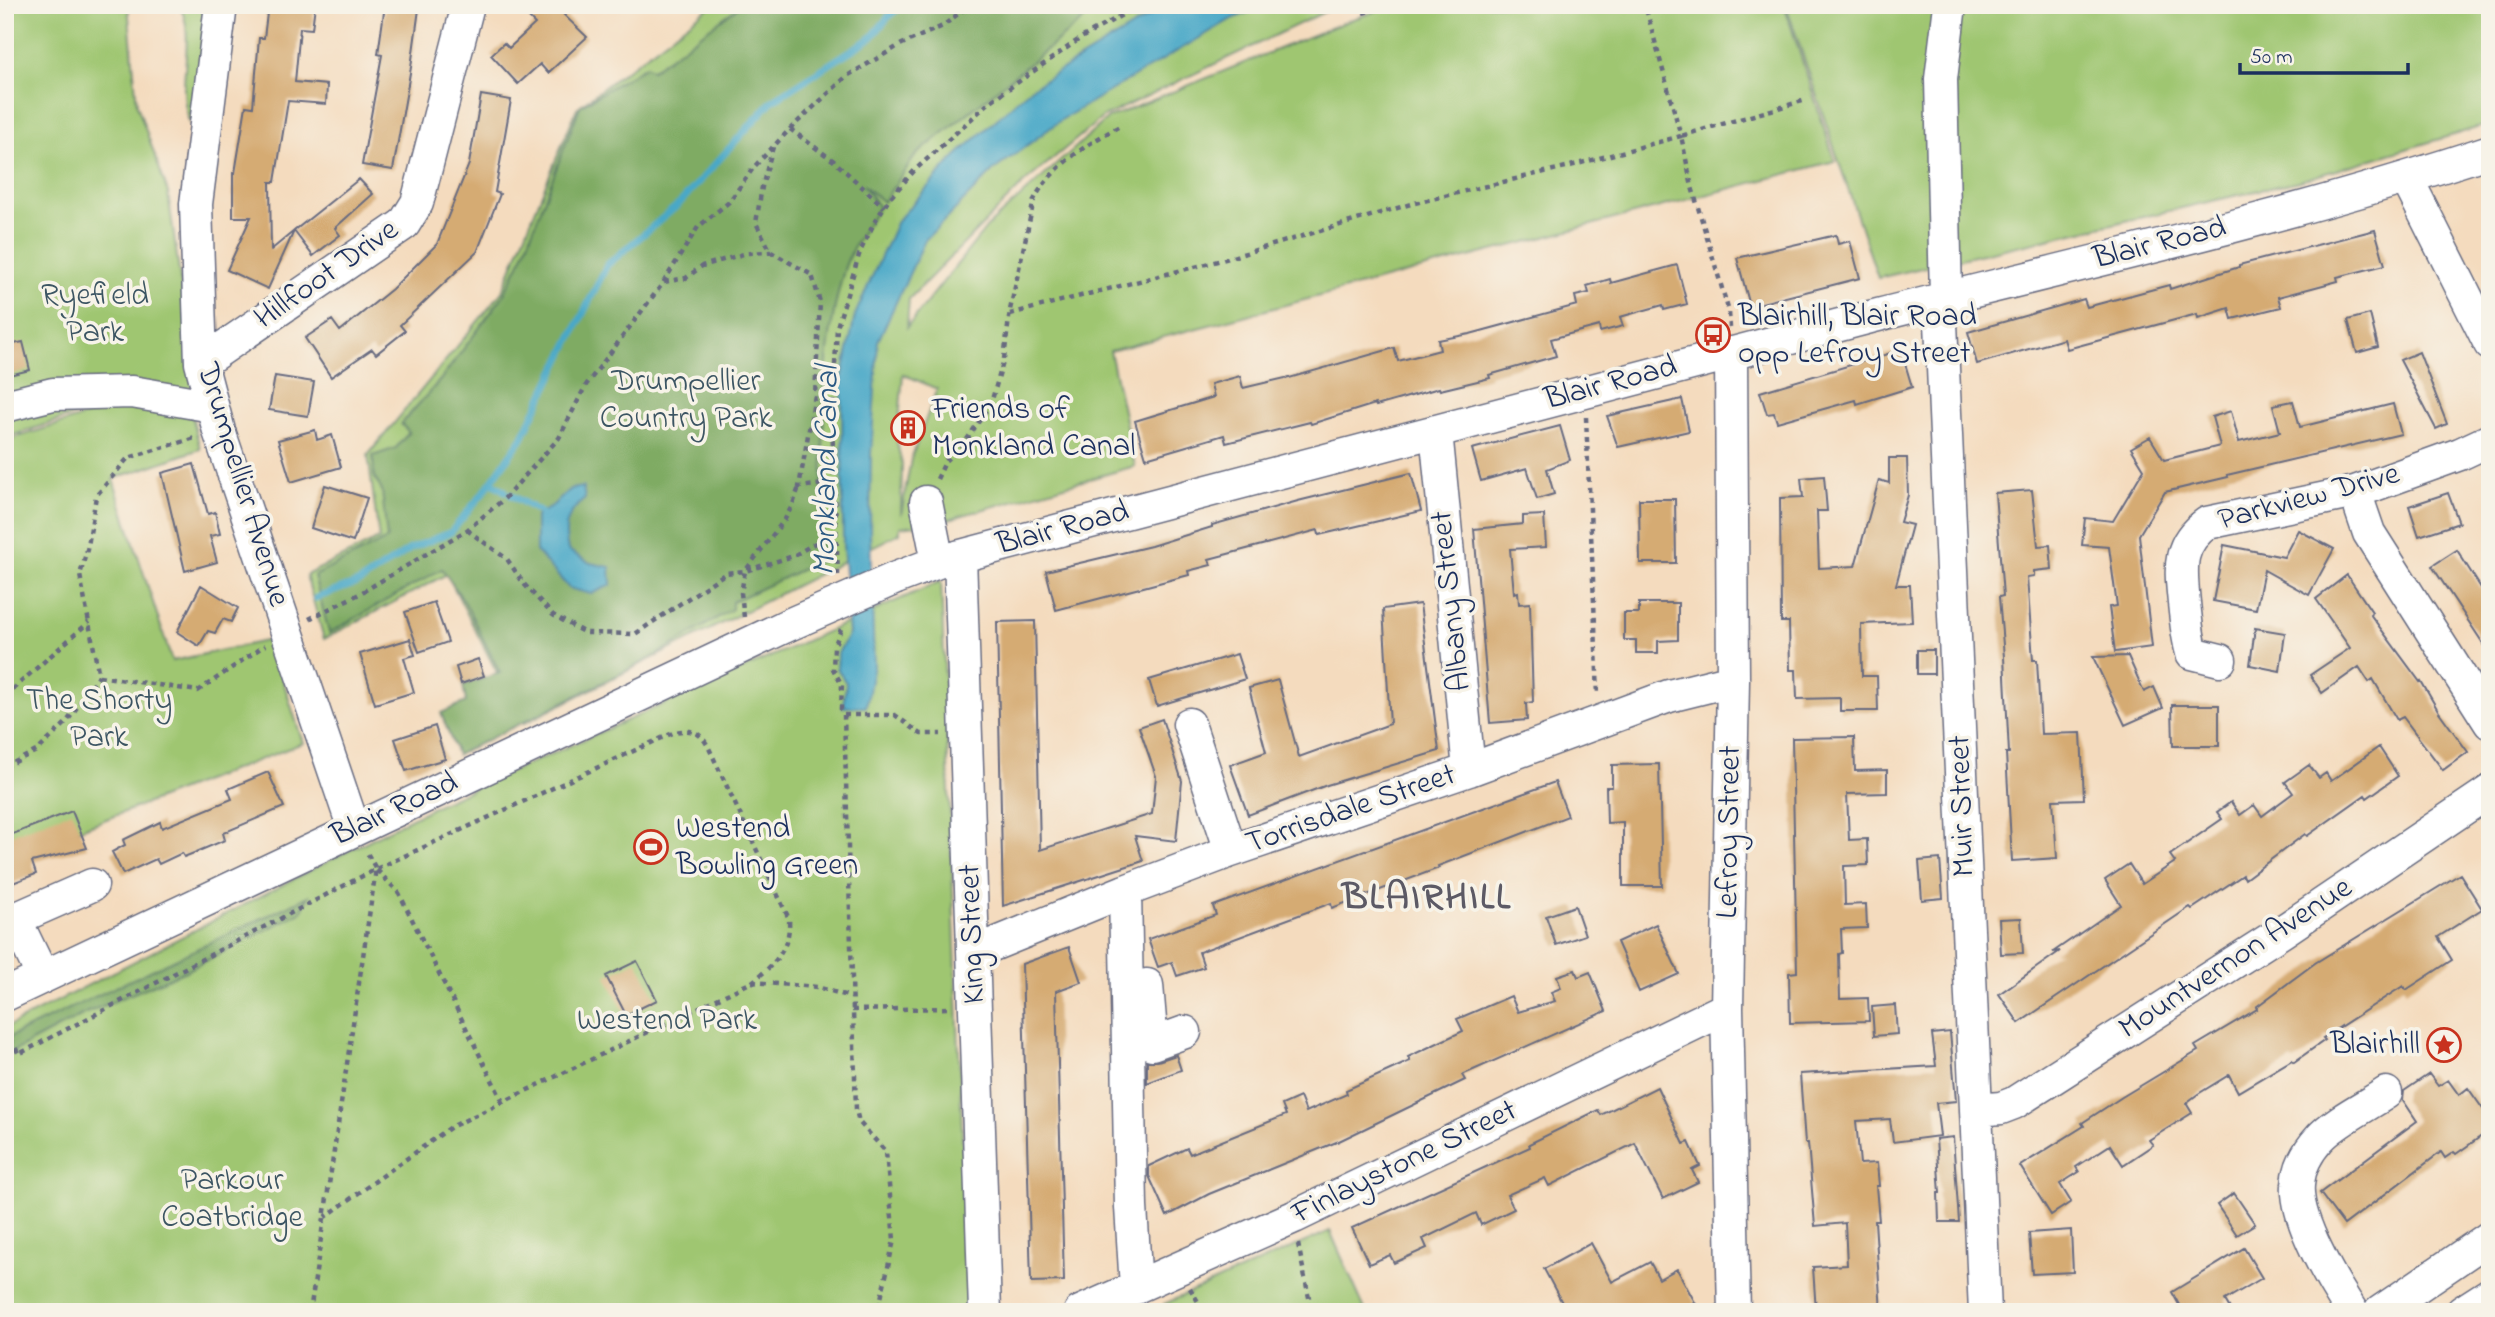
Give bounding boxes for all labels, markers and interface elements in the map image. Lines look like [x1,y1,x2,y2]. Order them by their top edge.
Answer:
scale bar [2240,32,2408,76]
text: 50 m [2250,43,2293,73]
street label: Blair Road [2088,205,2231,283]
street label: Hillfoot Drive [245,208,409,342]
park label: Ryefield Park [41,273,149,357]
place label: Blairhill, Blair Road opp Lefroy Street [1737,294,1977,378]
bus stop icon: Blairhill, Blair Road opp Lefroy Street [1694,316,1732,354]
street label: Blair Road [1538,344,1683,425]
street label: Drumpellier Avenue [182,356,302,613]
park label: Drumpellier Country Park [600,359,773,443]
water label: Monkland Canal [801,362,853,576]
place label: Friends of Monkland Canal [931,387,1136,471]
building icon: Friends of Monkland Canal [889,409,927,447]
street label: Parkview Drive [2213,451,2406,545]
street label: Blair Road [990,489,1135,570]
street label: Albany Street [1419,508,1485,694]
park label: The Shorty Park [26,678,172,762]
street label: Muir Street [1937,734,1989,878]
street label: Lefroy Street [1705,745,1755,919]
street label: Torrisdale Street [1240,752,1463,868]
street label: Blair Road [323,760,466,860]
place label: Westend Bowling Green [675,806,858,890]
sports icon: Westend Bowling Green [632,828,670,866]
street label: King Street [947,863,999,1005]
street label: Mountvernon Avenue [2110,865,2363,1052]
district label: BLAIRHILL [1340,871,1512,927]
park label: Westend Park [577,998,758,1045]
place label: Blairhill [2329,1022,2420,1069]
place icon: Blairhill [2425,1026,2463,1064]
street label: Finlaystone Street [1284,1088,1526,1238]
park label: Parkour Coatbridge [161,1158,303,1242]

